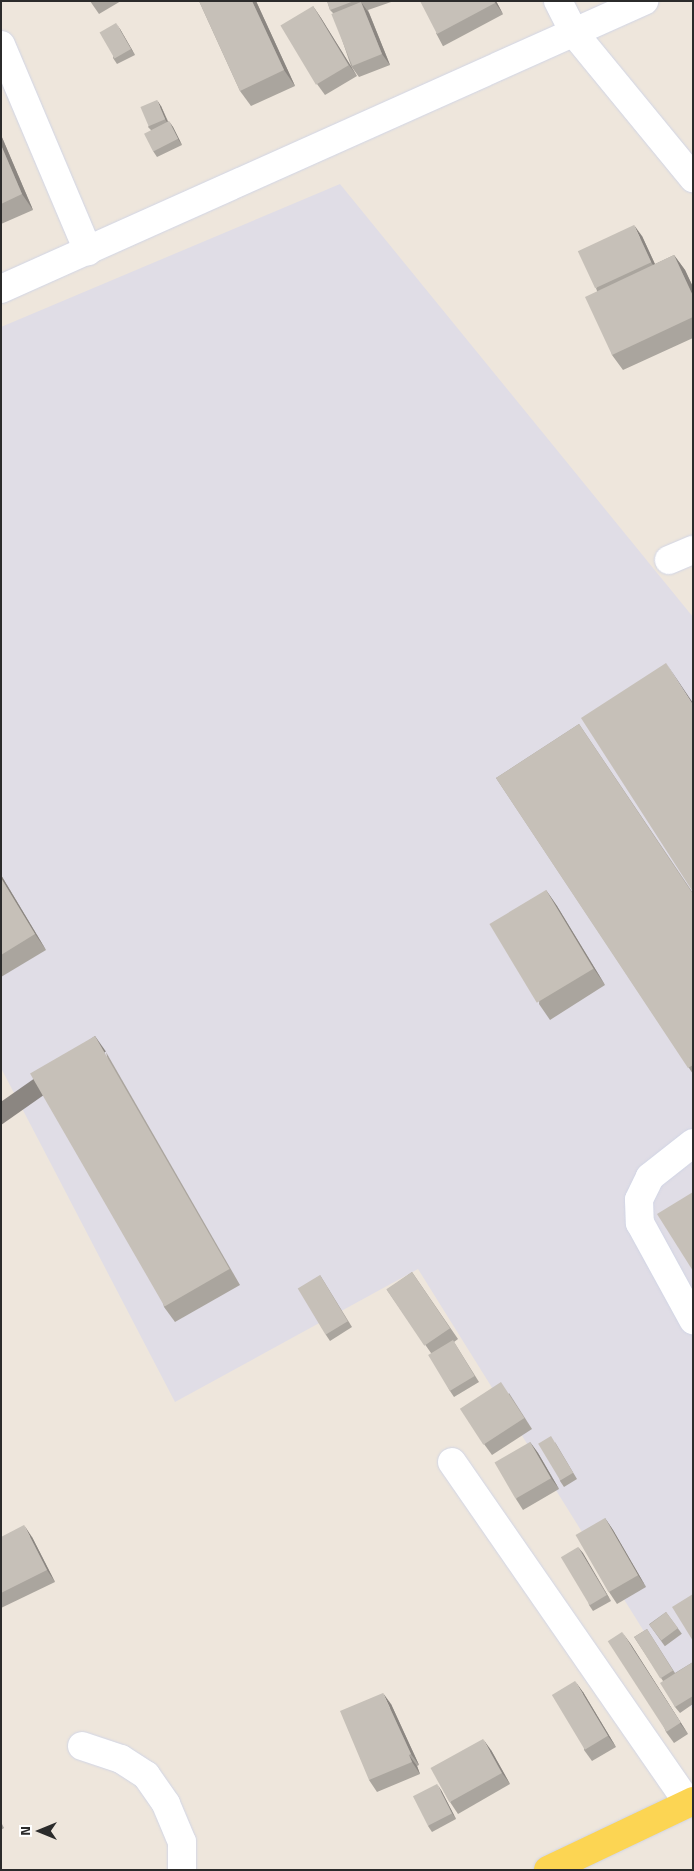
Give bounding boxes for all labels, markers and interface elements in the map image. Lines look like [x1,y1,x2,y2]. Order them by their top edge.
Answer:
north arrow [15,1806,65,1856]
text: N [14,1826,35,1836]

